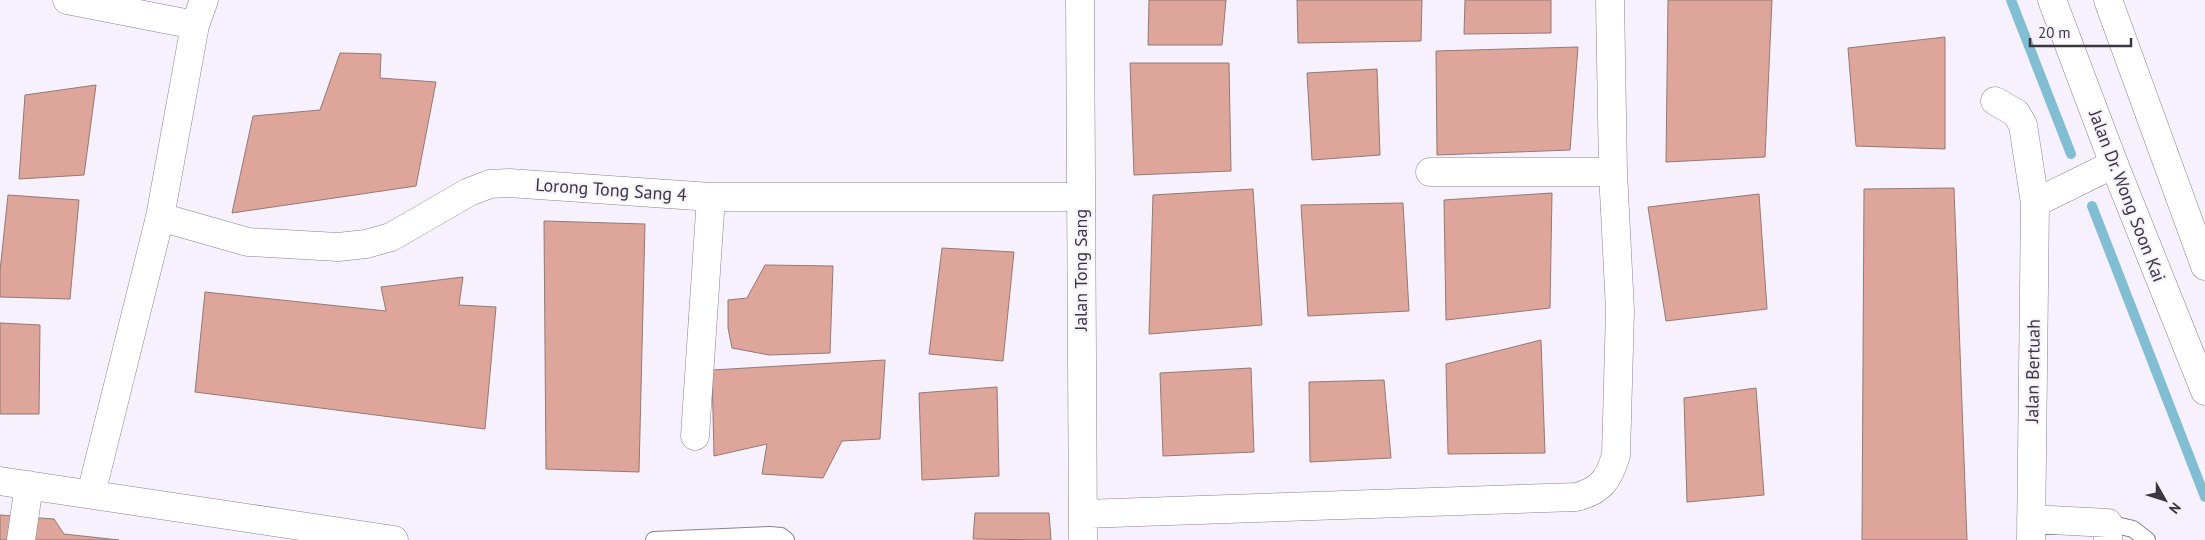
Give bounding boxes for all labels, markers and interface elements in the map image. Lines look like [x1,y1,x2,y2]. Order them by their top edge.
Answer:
scale bar [2030,15,2131,47]
text: 20 m [2038,23,2071,42]
street label: Jalan Dr. Wong Soon Kai [2084,106,2171,285]
street label: Lorong Tong Sang 4 [535,173,688,206]
street label: Jalan Tong Sang [1069,209,1092,332]
street label: Jalan Bertuah [2020,319,2045,424]
north arrow [2140,475,2190,525]
text: N [2165,499,2185,517]

